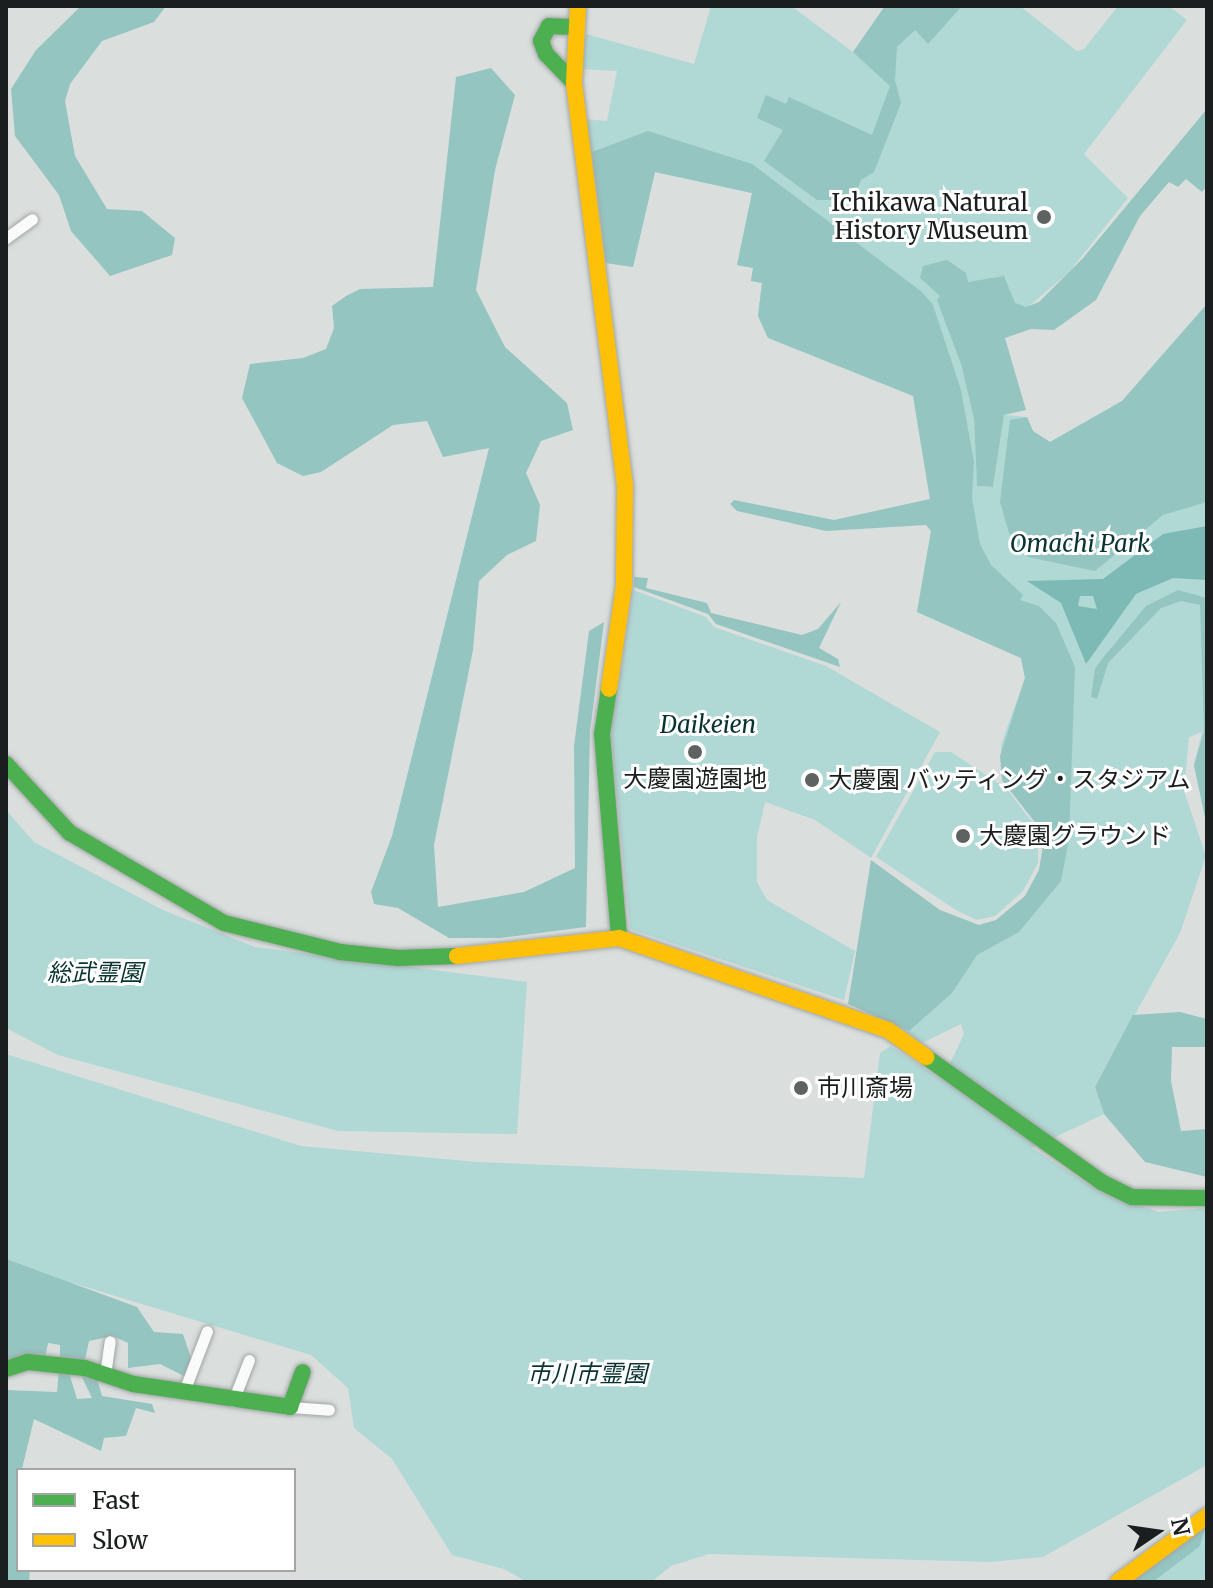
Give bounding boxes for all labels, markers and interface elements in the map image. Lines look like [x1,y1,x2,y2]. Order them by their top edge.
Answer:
place label: Ichikawa Natural History Museum [831,189,1028,245]
marker: Ichikawa Natural History Museum [1035,208,1053,226]
park label: Omachi Park [1010,530,1150,558]
park label: Daikeien [660,711,756,739]
marker: 大慶園遊園地 [686,743,704,761]
place label: 大慶園遊園地 [623,765,767,793]
place label: 大慶園 バッティング・スタジアム [828,766,1194,794]
marker: 大慶園 バッティング・スタジアム [803,771,821,789]
place label: 大慶園グラウンド [979,822,1171,850]
marker: 大慶園グラウンド [954,827,972,845]
park label: 総武霊園 [47,959,143,987]
place label: 市川斎場 [817,1074,913,1102]
marker: 市川斎場 [792,1079,810,1097]
park label: 市川市霊園 [527,1360,647,1388]
legend [16,1468,296,1572]
text: Fast [92,1485,140,1516]
north arrow [1117,1492,1197,1572]
text: N [1165,1515,1196,1538]
text: Slow [92,1525,148,1556]

